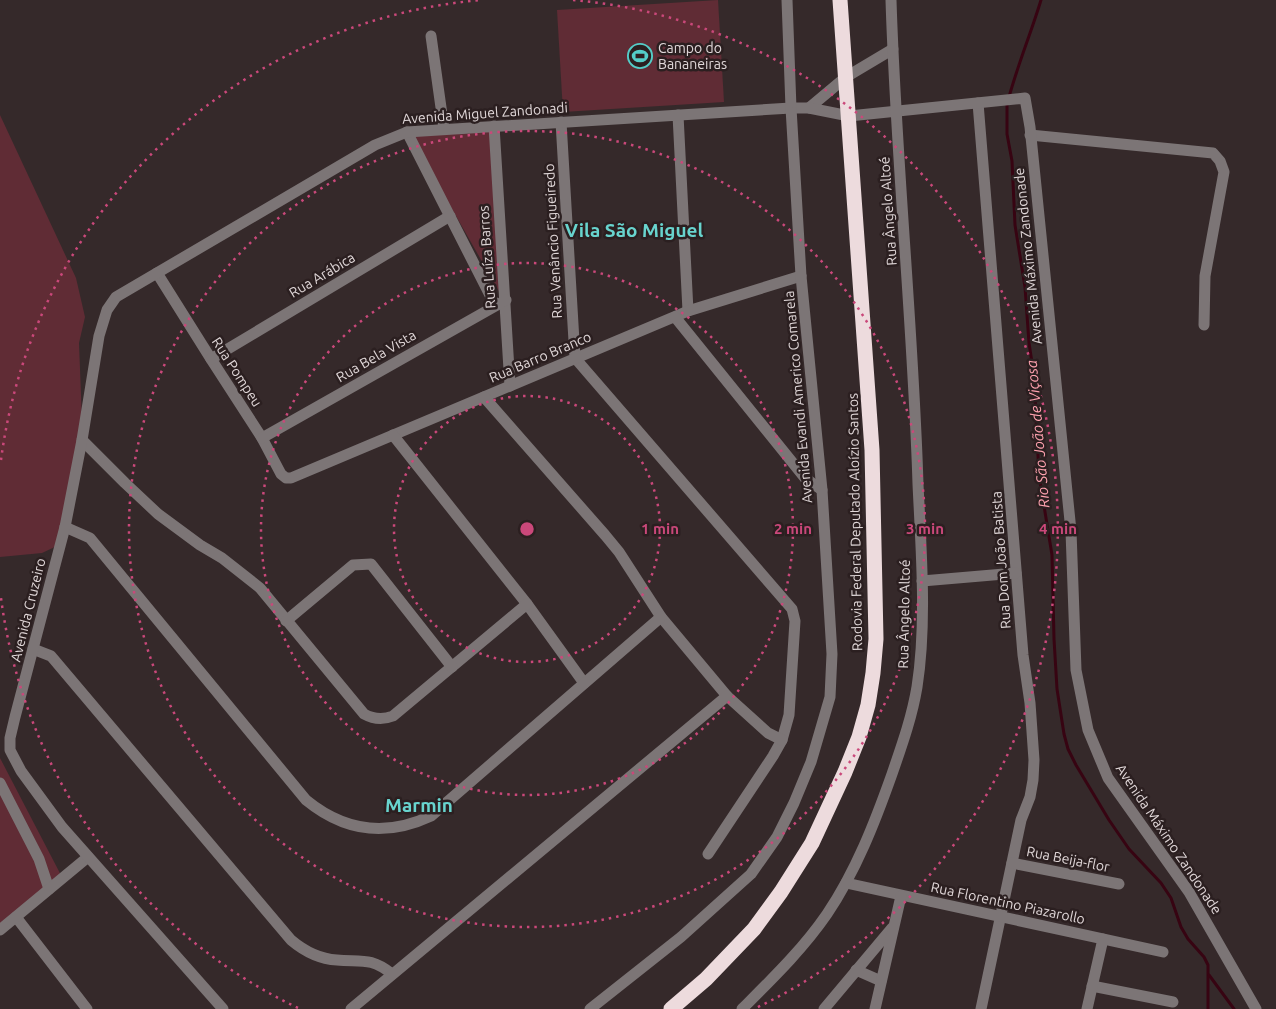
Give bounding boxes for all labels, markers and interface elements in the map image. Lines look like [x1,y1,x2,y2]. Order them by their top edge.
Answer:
place label: Campo do Bananeiras [658,40,727,72]
sports icon: Campo do Bananeiras [627,43,653,69]
street label: Avenida Miguel Zandonadi [402,99,568,127]
street label: Rua Ângelo Altoé [875,156,900,266]
street label: Rua Venâncio Figueiredo [541,163,565,319]
street label: Avenida Máximo Zandonade [1011,167,1045,345]
street label: Rua Luíza Barros [475,205,499,309]
district label: Vila São Miguel [565,219,703,241]
street label: Rua Arábica [286,249,358,301]
street label: Avenida Evandi Americo Comarela [781,290,815,504]
street label: Rua Bela Vista [333,327,419,385]
street label: Rua Barro Branco [487,328,593,386]
street label: Rua Pompeu [209,334,265,410]
water label: Rio São João de Viçosa [1023,359,1052,509]
street label: Rodovia Federal Deputado Aloízio Santos [845,393,865,651]
street label: Rua Dom João Batista [988,491,1014,629]
centre of rings [518,520,536,538]
text: 1 min [641,520,679,537]
text: 2 min [774,520,812,537]
text: 3 min [906,520,944,537]
text: 4 min [1039,520,1077,537]
street label: Avenida Cruzeiro [7,557,49,663]
street label: Rua Ângelo Altoé [894,559,913,669]
street label: Avenida Máximo Zandonade [1113,761,1225,917]
district label: Marmin [385,794,453,816]
street label: Rua Beija-flor [1025,843,1112,875]
street label: Rua Florentino Piazarollo [929,879,1087,927]

